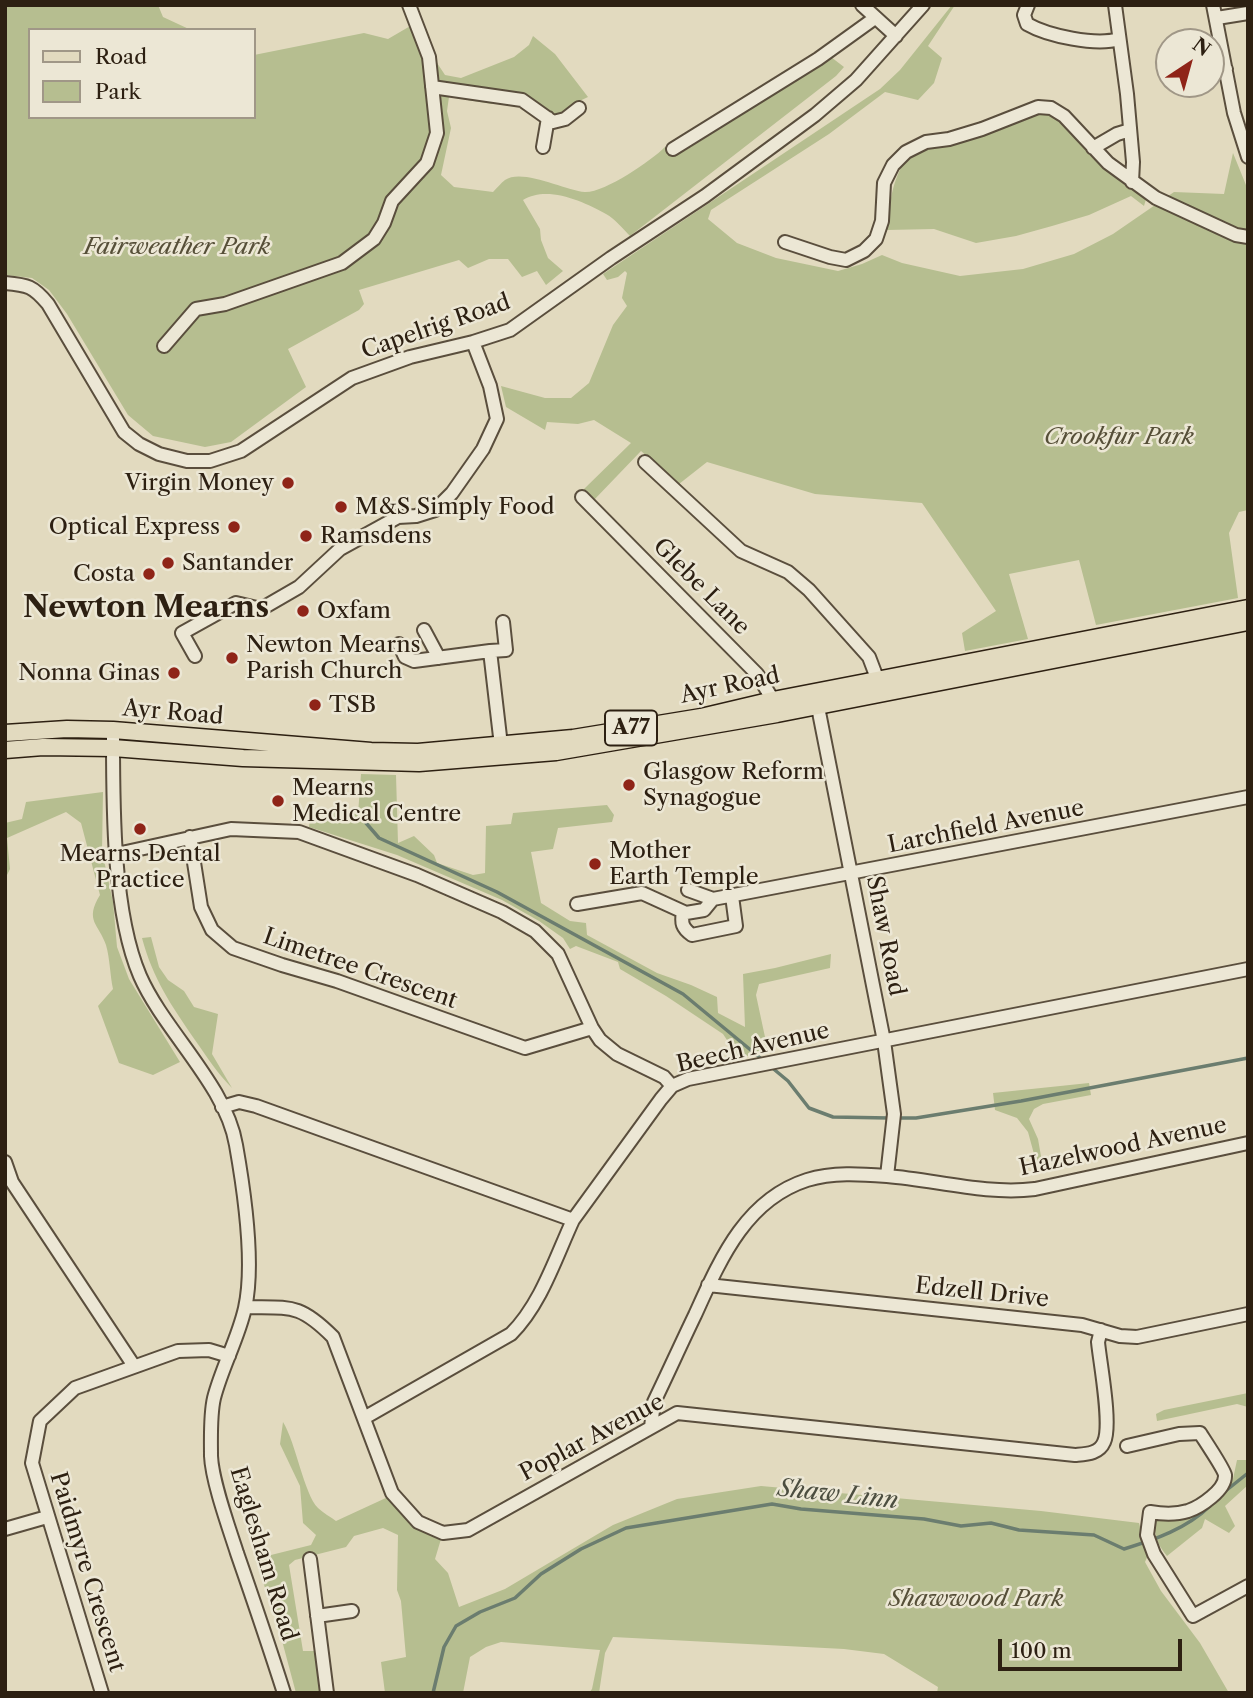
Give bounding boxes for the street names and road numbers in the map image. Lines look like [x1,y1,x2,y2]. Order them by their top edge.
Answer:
street label: Capelrig Road [358,289,514,365]
street label: Glebe Lane [647,533,755,641]
street label: Ayr Road [678,662,782,710]
street label: Ayr Road [121,695,225,731]
road number: A77 [605,710,657,746]
street label: Larchfield Avenue [886,794,1086,860]
street label: Shaw Road [860,874,910,998]
street label: Limetree Crescent [259,923,461,1015]
street label: Beech Avenue [674,1017,832,1079]
street label: Hazelwood Avenue [1017,1112,1229,1182]
street label: Edzell Drive [914,1272,1050,1314]
street label: Poplar Avenue [515,1388,669,1488]
street label: Eaglesham Road [223,1464,303,1644]
street label: Paidmyre Crescent [43,1469,131,1675]

